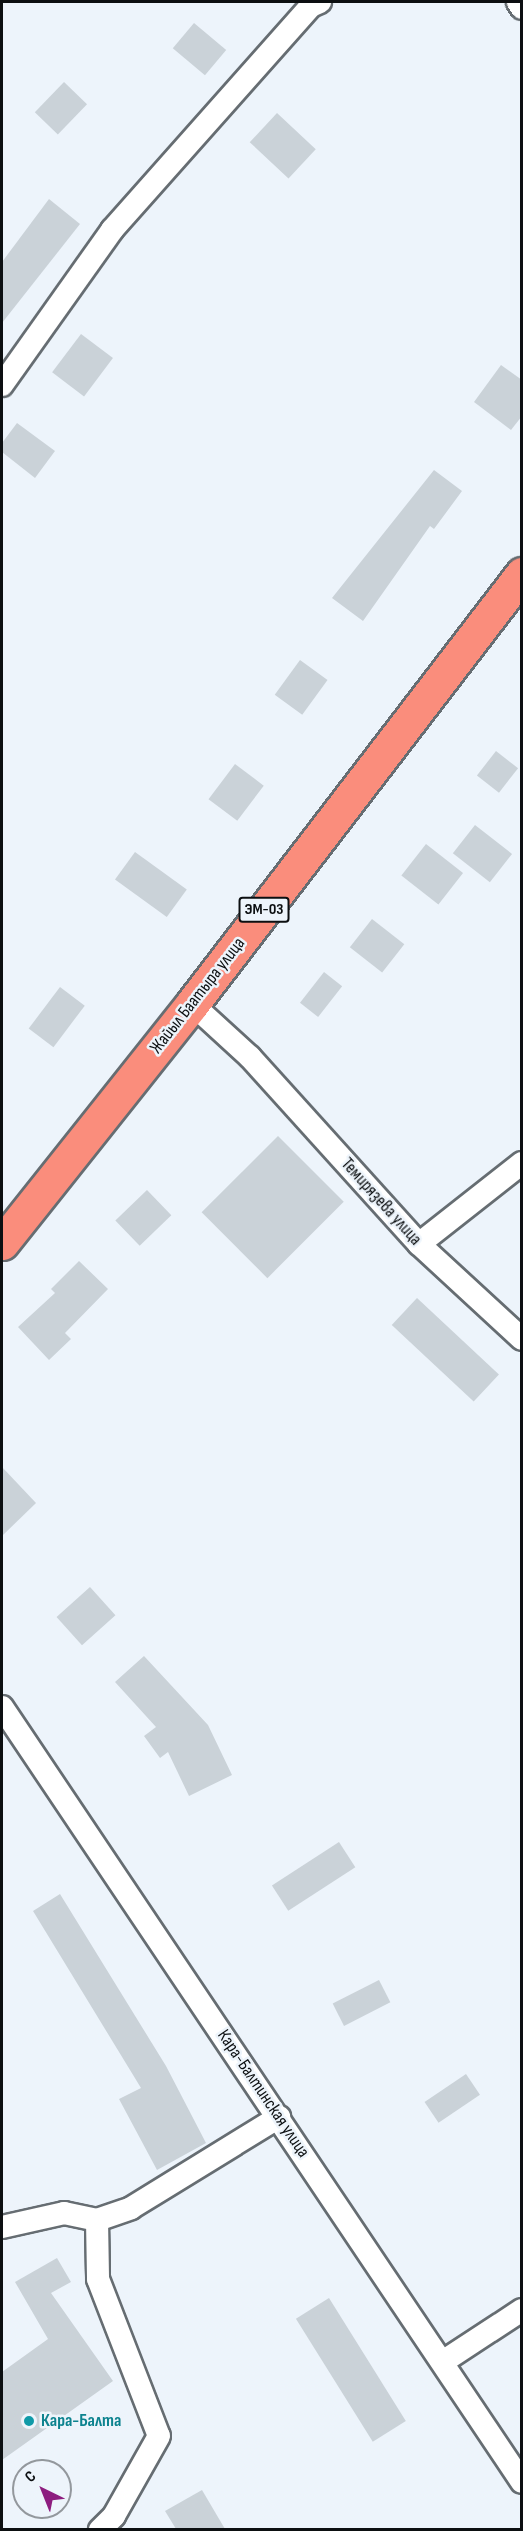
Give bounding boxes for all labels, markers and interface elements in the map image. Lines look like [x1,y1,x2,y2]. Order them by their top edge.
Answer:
road number: ЭМ-03 [238,897,290,923]
street label: Жайыл Баатыра улица [146,934,250,1058]
street label: Темирязева улица [336,1154,426,1250]
street label: Кара-Балтинская улица [212,2026,314,2162]
place label: Кара-Балта [41,2410,121,2432]
marker: Кара-Балта [22,2414,36,2428]
north arrow [12,2459,72,2519]
text: С [21,2467,40,2487]

